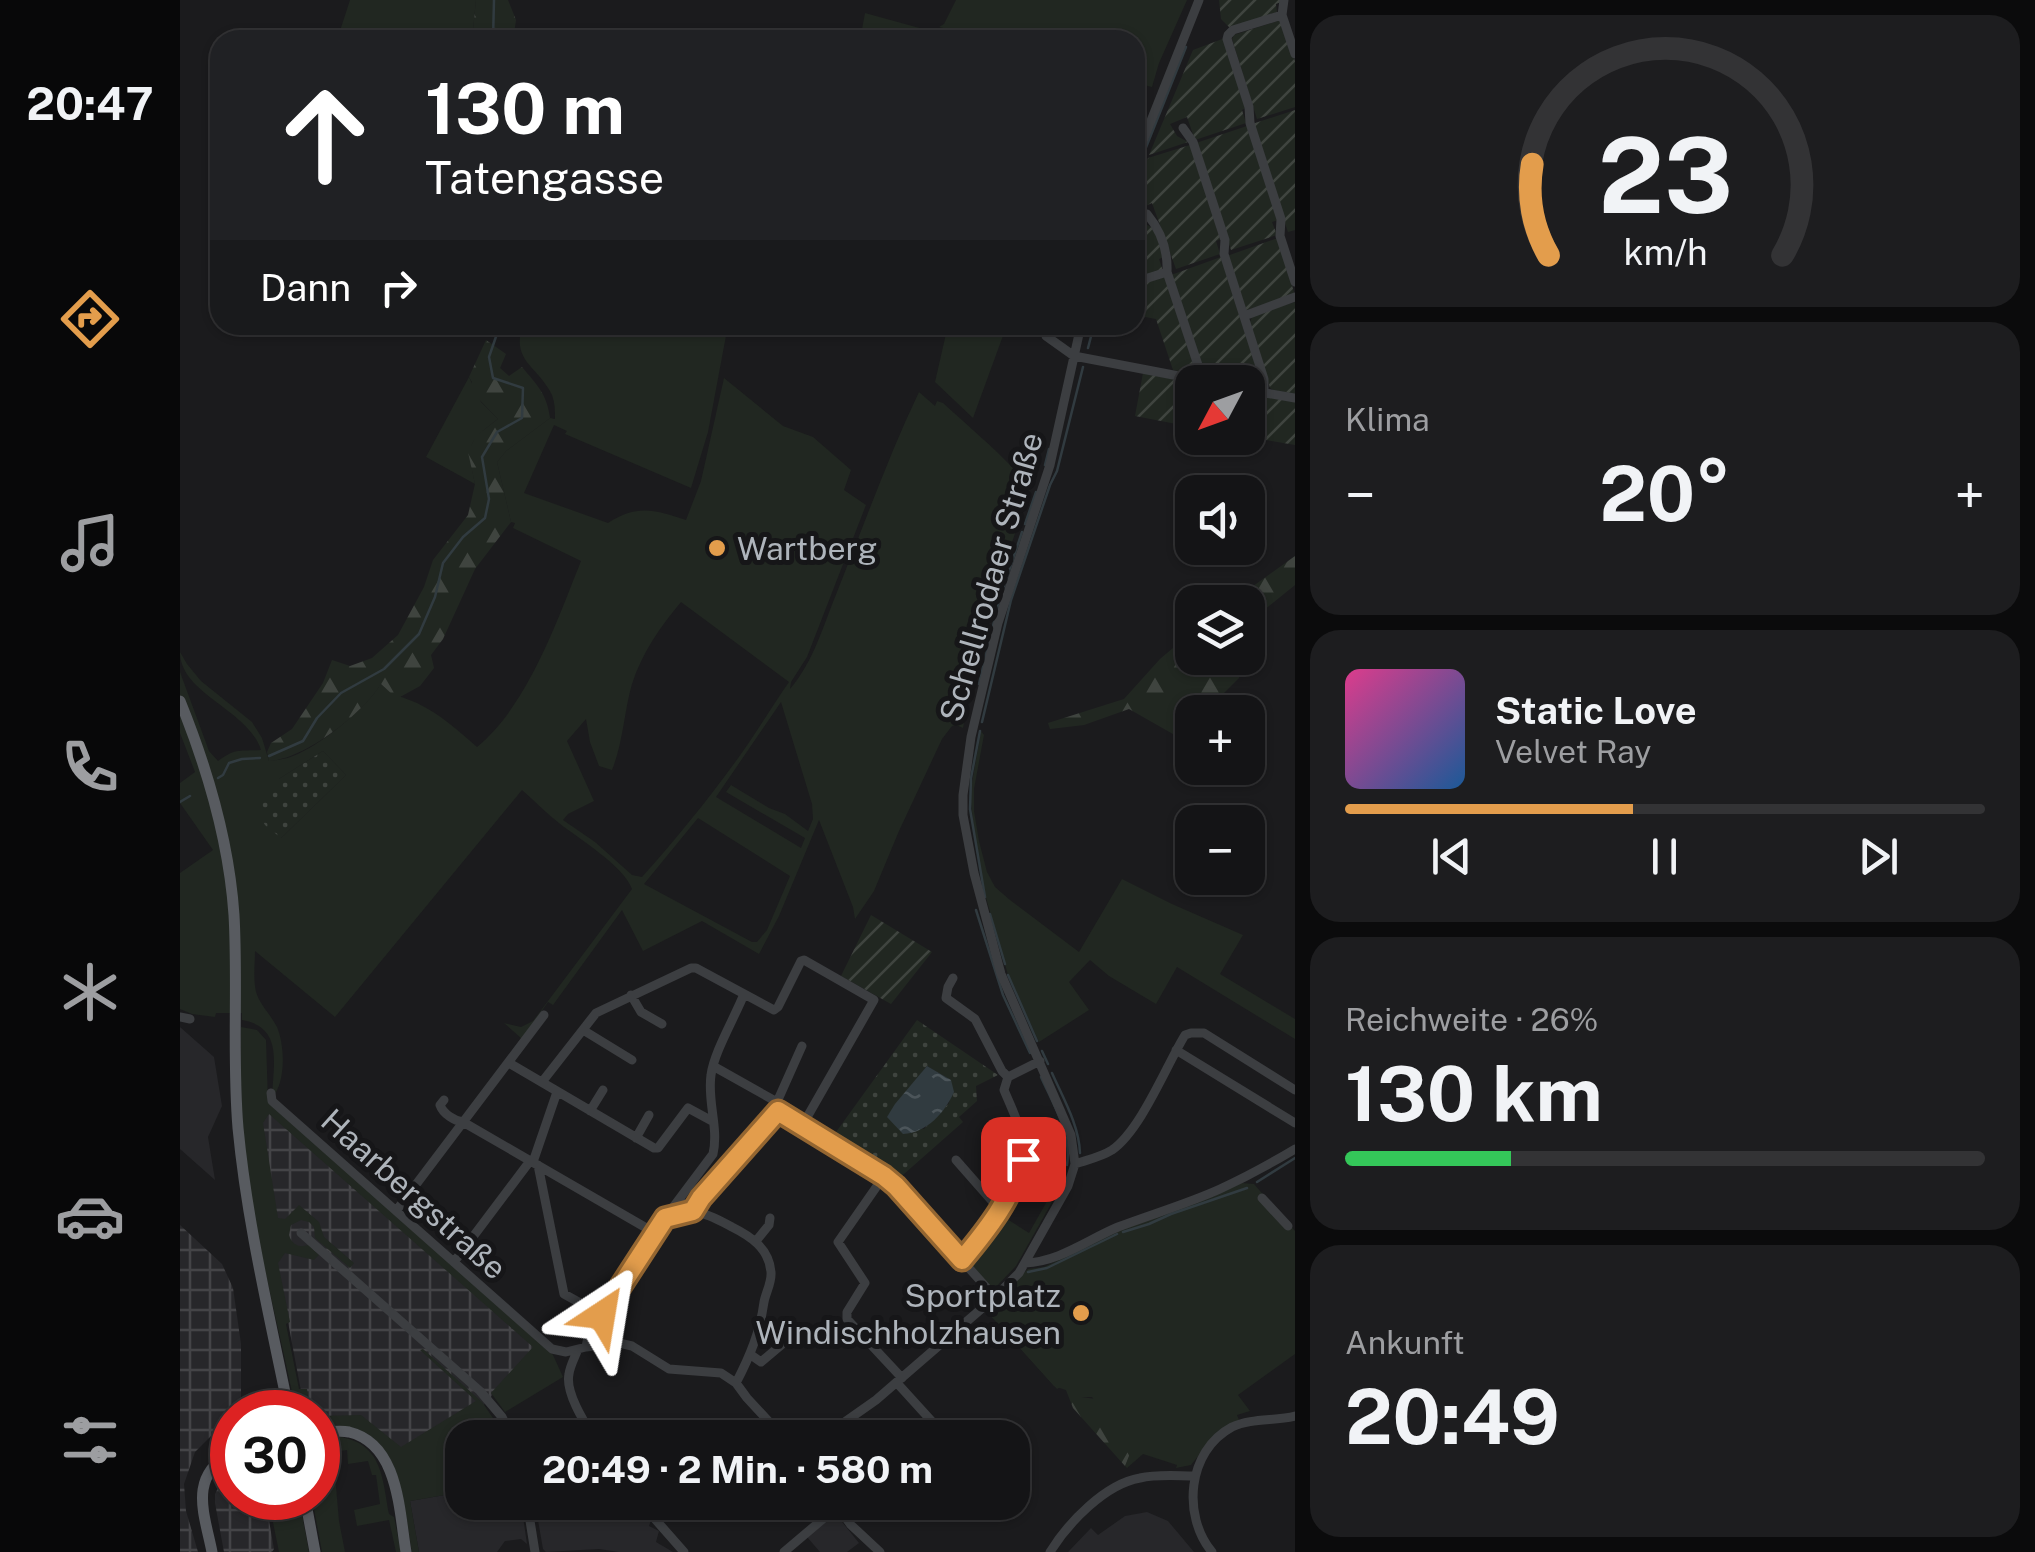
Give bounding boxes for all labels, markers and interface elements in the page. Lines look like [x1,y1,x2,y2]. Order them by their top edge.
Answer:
text: 130 m [425,67,625,150]
icon: ahead [260,70,390,200]
text: 20:47 [26,77,154,130]
text: 23 [1597,114,1733,236]
text: Tatengasse [425,151,664,204]
text: km/h [1623,231,1707,273]
icon: right [371,260,426,315]
text: Dann [260,265,351,310]
icon: directions [55,284,125,354]
north arrow [1175,365,1265,455]
map controls [1175,365,1265,895]
text: Klima [1345,401,1430,438]
street label: Schellrodaer Straße [932,428,1050,726]
text: 20° [1599,450,1731,538]
text: − [1345,463,1376,527]
text: + [1954,463,1985,527]
button: sound [1175,475,1265,565]
icon: music [55,508,125,578]
place label: Wartberg [737,530,877,567]
marker: Wartberg [706,537,728,559]
button: layers [1175,585,1265,675]
text: Static Love [1495,688,1697,733]
button: + [1175,695,1265,785]
icon: phone [55,732,125,802]
text: Velvet Ray [1495,733,1651,770]
button: − [1175,805,1265,895]
icon: previous [1424,829,1479,884]
icon: pause [1637,829,1692,884]
icon: next [1851,829,1906,884]
icon: climate [55,957,125,1027]
text: Reichweite · 26% [1345,1001,1598,1038]
text: 130 km [1345,1050,1603,1138]
street label: Haarbergstraße [314,1101,514,1287]
pin [981,1117,1066,1202]
icon: arrive [996,1132,1051,1187]
icon: car [55,1181,125,1251]
position arrow [550,1263,654,1367]
place label: Sportplatz Windischholzhausen [756,1277,1061,1351]
marker: Sportplatz Windischholzhausen [1070,1302,1092,1324]
text: Ankunft [1345,1324,1465,1361]
text: 20:49 [1345,1373,1560,1461]
speed limit sign: 30 [210,1390,340,1520]
icon: filters [55,1405,125,1475]
text: 20:49 · 2 Min. · 580 m [542,1447,933,1492]

